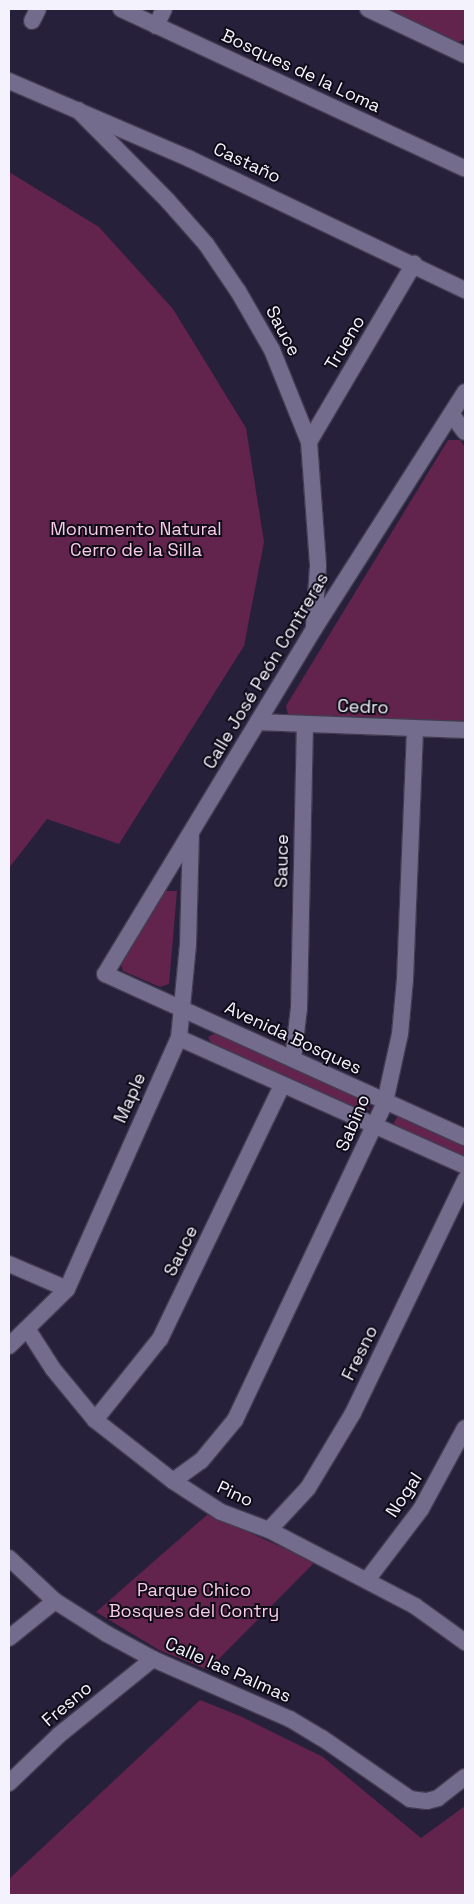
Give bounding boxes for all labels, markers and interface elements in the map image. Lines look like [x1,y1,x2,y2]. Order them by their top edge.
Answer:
street label: Bosques de la Loma [218,25,384,117]
street label: Castaño [210,138,284,188]
street label: Sauce [261,302,305,360]
street label: Trueno [320,312,370,374]
park label: Monumento Natural Cerro de la Silla [50,519,222,562]
street label: Calle José Peón Contreras [199,569,333,773]
street label: Cedro [337,695,389,719]
street label: Sauce [271,834,293,888]
street label: Avenida Bosques [221,997,365,1079]
street label: Maple [109,1070,151,1126]
street label: Sabino [331,1091,375,1155]
street label: Sauce [160,1222,202,1280]
street label: Fresno [337,1322,383,1384]
street label: Nogal [381,1468,427,1522]
street label: Pino [213,1476,257,1512]
park label: Parque Chico Bosques del Contry [109,1580,279,1622]
street label: Calle las Palmas [162,1633,294,1707]
street label: Fresno [38,1677,96,1731]

